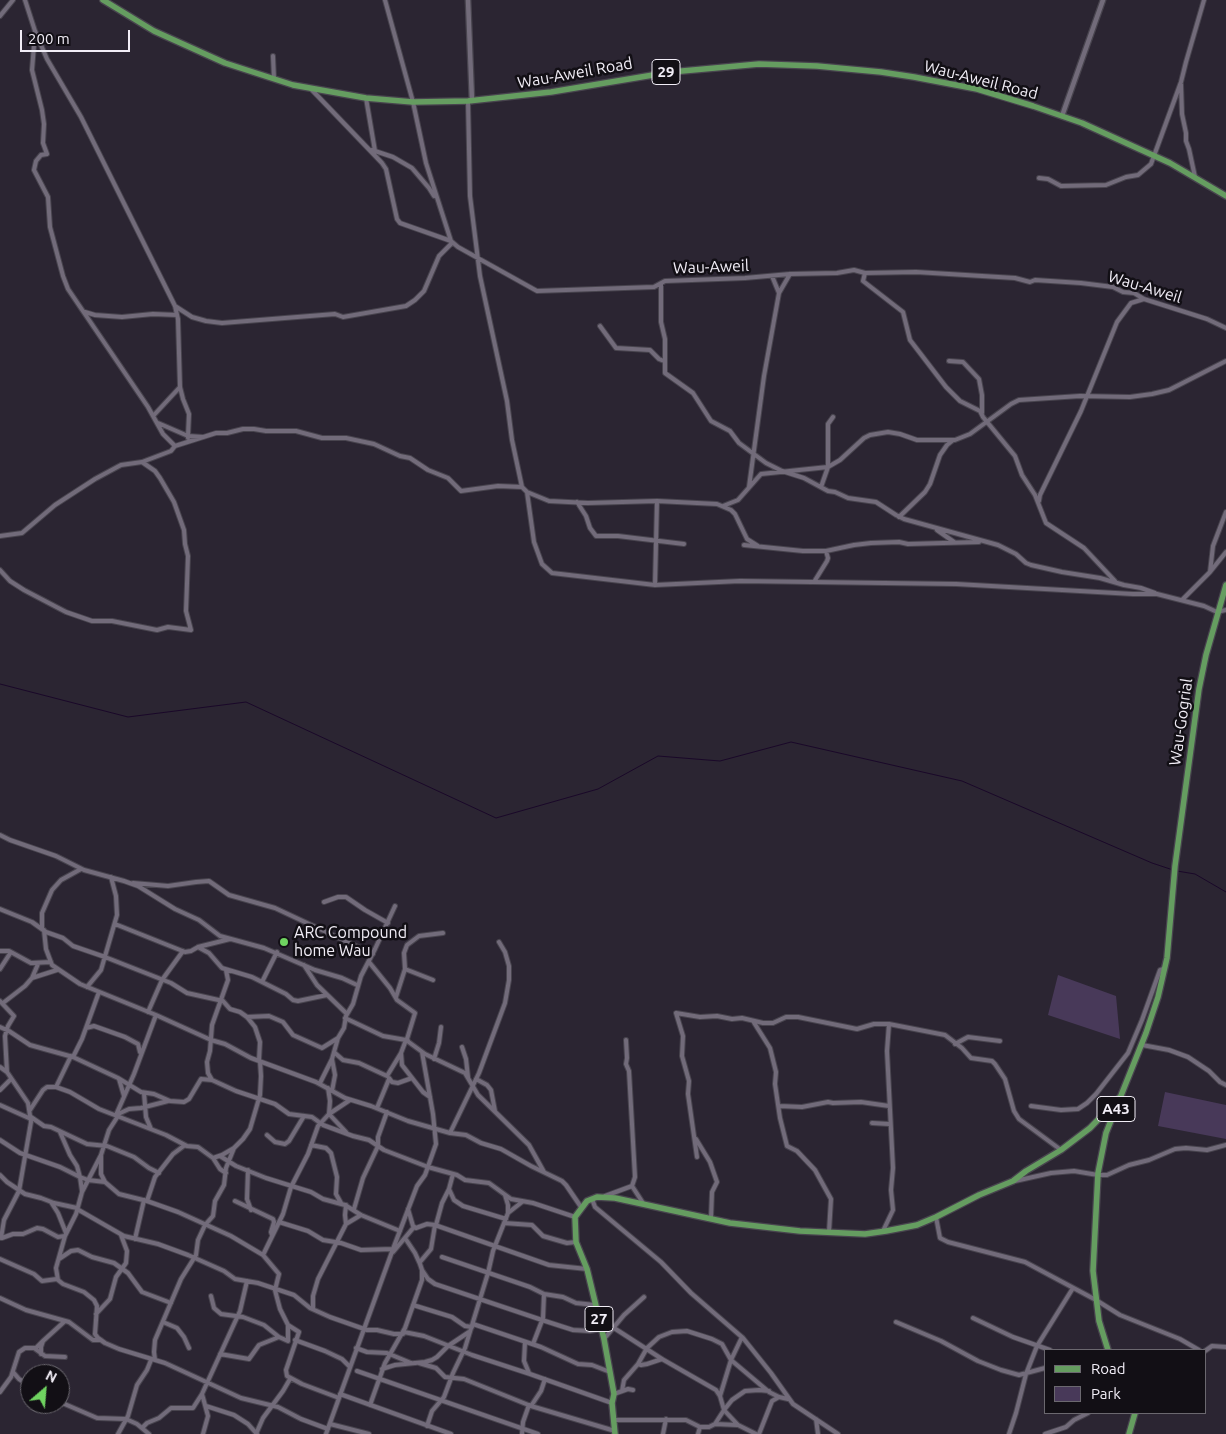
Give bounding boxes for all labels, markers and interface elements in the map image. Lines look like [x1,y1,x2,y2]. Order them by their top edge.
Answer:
scale bar [22,20,132,52]
text: 200 m [28,30,70,47]
street label: Wau-Aweil Road [516,53,634,93]
street label: Wau-Aweil Road [922,57,1040,103]
road number: 29 [652,60,680,84]
street label: Wau-Aweil [673,256,749,278]
street label: Wau-Aweil [1106,267,1184,307]
street label: Wau-Gogrial [1165,677,1197,767]
place label: ARC Compound home Wau [294,923,407,961]
marker: ARC Compound home Wau [278,936,290,948]
road number: A43 [1097,1096,1135,1122]
road number: 27 [585,1306,613,1332]
legend [1044,1349,1206,1414]
text: Road [1091,1360,1126,1377]
north arrow [20,1364,70,1414]
text: N [43,1367,60,1386]
text: Park [1091,1385,1121,1402]

